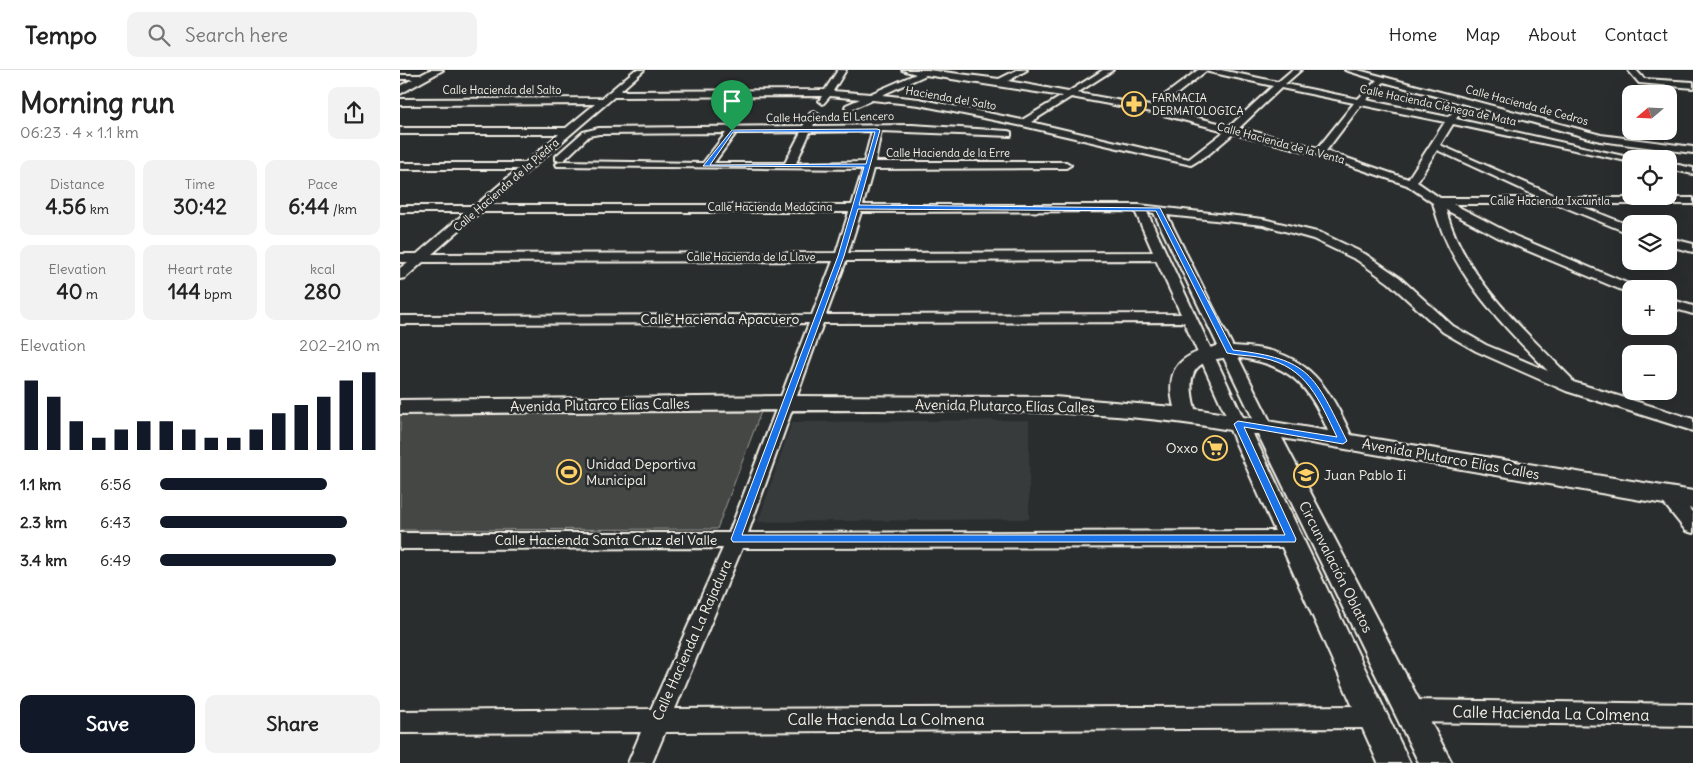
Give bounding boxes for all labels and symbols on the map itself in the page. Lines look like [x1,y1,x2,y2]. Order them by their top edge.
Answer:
pin [711,80,753,131]
street label: Calle Hacienda Ciénega de Mata [1358,82,1518,128]
street label: Calle Hacienda de Cedros [1464,82,1590,128]
street label: Calle Hacienda del Salto [443,83,561,97]
street label: Hacienda del Salto [904,83,998,113]
north arrow [1622,85,1678,140]
pharmacy icon: FARMACIA DERMATOLOGICA [1121,91,1147,117]
place label: FARMACIA DERMATOLOGICA [1152,91,1244,118]
street label: Calle Hacienda El Lencero [766,109,894,125]
street label: Calle Hacienda de la Venta [1216,119,1346,167]
street label: Calle Hacienda de la Piedra [450,135,562,235]
street label: Calle Hacienda de la Erre [886,146,1010,160]
street label: Calle Hacienda Ixcuintla [1490,194,1610,208]
street label: Calle Hacienda Medocina [708,200,832,214]
street label: Calle Hacienda de la Llave [686,250,816,264]
street label: Calle Hacienda Apacuero [641,310,800,328]
street label: Avenida Plutarco Elías Calles [510,394,690,416]
street label: Avenida Plutarco Elías Calles [915,395,1095,417]
supermarket icon: Oxxo [1202,435,1228,461]
street label: Avenida Plutarco Elías Calles [1361,435,1541,483]
place label: Oxxo [1166,439,1198,457]
place label: Unidad Deportiva Municipal [586,455,696,489]
sports icon: Unidad Deportiva Municipal [556,459,582,485]
school or university icon: Juan Pablo Ii [1293,462,1319,488]
place label: Juan Pablo Ii [1324,466,1406,484]
street label: Circunvalación Oblatos [1295,498,1377,636]
street label: Calle Hacienda Santa Cruz del Valle [495,531,717,549]
street label: Calle Hacienda La Rajadura [648,557,736,723]
street label: Calle Hacienda La Colmena [1452,701,1650,725]
street label: Calle Hacienda La Colmena [787,709,985,729]

